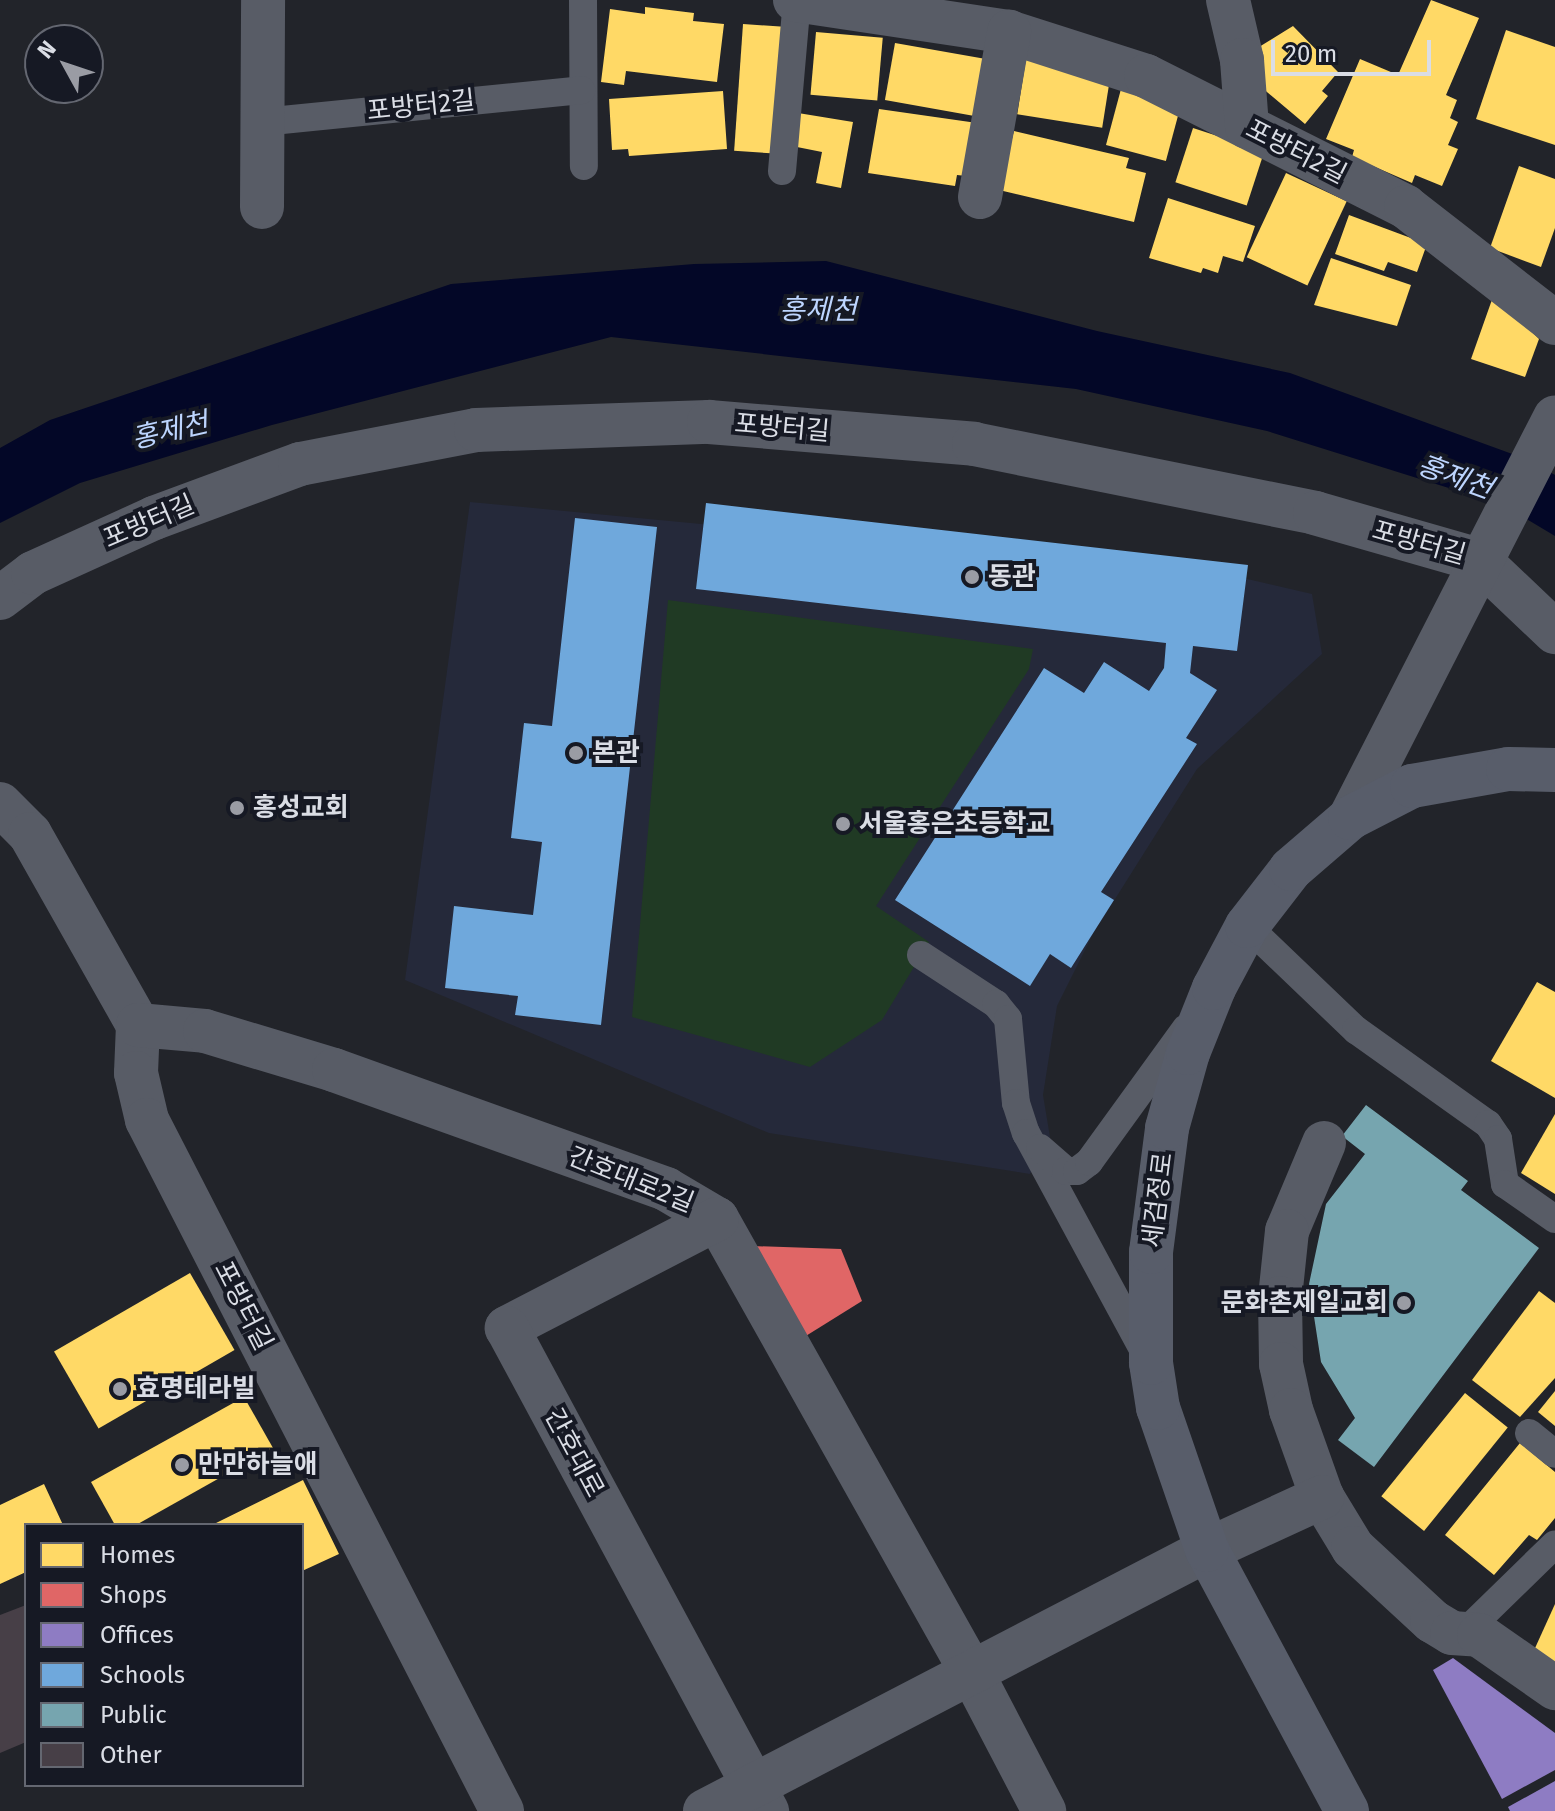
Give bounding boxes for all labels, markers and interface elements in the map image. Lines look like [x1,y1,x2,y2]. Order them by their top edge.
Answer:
north arrow [24,24,104,104]
scale bar [1275,24,1435,74]
text: N [32,35,62,64]
text: 20 m [1285,40,1337,68]
street label: 포방터2길 [365,85,477,127]
street label: 포방터2길 [1241,113,1351,191]
water label: 홍제천 [779,293,857,327]
water label: 홍제천 [129,406,211,456]
street label: 포방터길 [733,408,831,448]
water label: 홍제천 [1413,448,1497,506]
street label: 포방터길 [99,489,199,555]
street label: 포방터길 [1369,515,1469,571]
place label: 동관 [988,561,1036,593]
marker: 동관 [963,568,981,586]
place label: 본관 [592,737,640,769]
marker: 본관 [567,744,585,762]
place label: 홍성교회 [253,792,349,824]
marker: 홍성교회 [228,799,246,817]
place label: 서울홍은초등학교 [859,808,1050,840]
marker: 서울홍은초등학교 [834,815,852,833]
street label: 간호대로2길 [564,1141,698,1219]
street label: 세검정로 [1137,1151,1179,1249]
street label: 포방터길 [207,1256,279,1356]
place label: 문화촌제일교회 [1221,1287,1388,1319]
marker: 문화촌제일교회 [1395,1294,1413,1312]
place label: 효명테라빌 [136,1373,256,1405]
marker: 효명테라빌 [111,1380,129,1398]
street label: 간호대로 [538,1403,610,1503]
place label: 만만하늘애 [198,1449,318,1481]
marker: 만만하늘애 [173,1456,191,1474]
legend [24,1523,304,1787]
text: Homes [100,1541,175,1569]
text: Shops [100,1581,167,1609]
text: Offices [100,1621,174,1649]
text: Schools [100,1661,185,1689]
text: Public [100,1701,167,1729]
text: Other [100,1741,162,1769]

